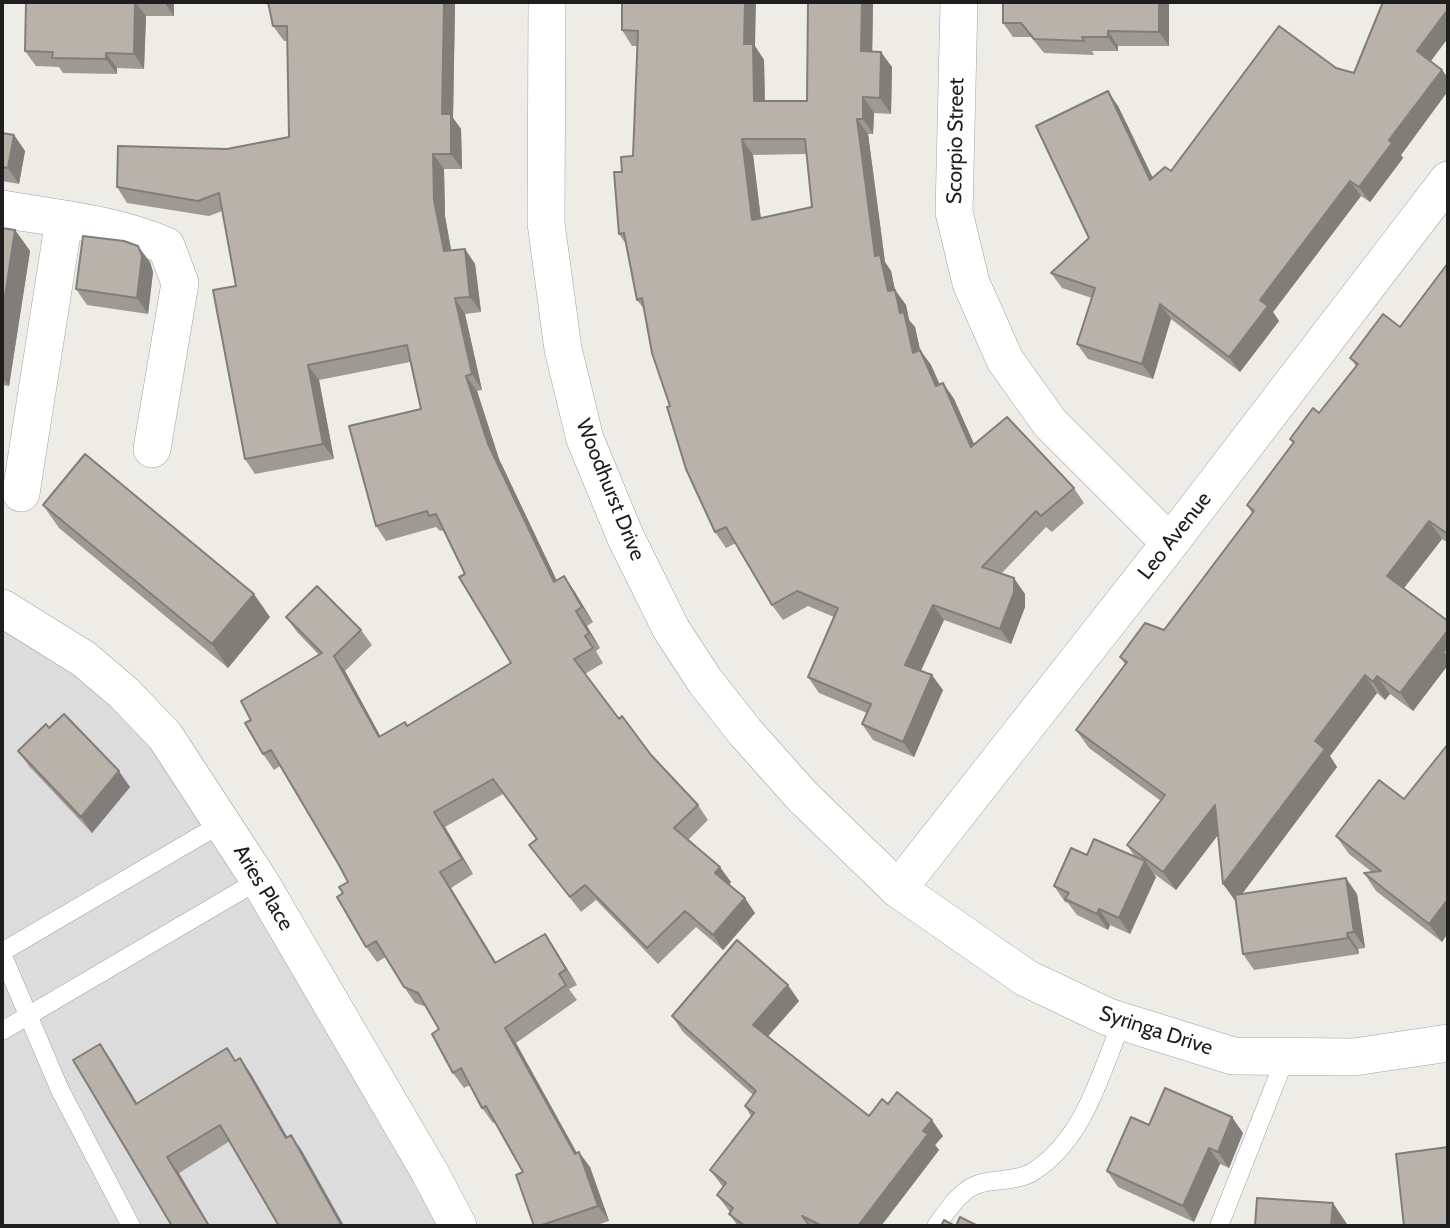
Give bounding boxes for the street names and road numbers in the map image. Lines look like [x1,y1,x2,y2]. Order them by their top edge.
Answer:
street label: Scorpio Street [942,78,970,204]
street label: Woodhurst Drive [570,416,650,564]
street label: Leo Avenue [1133,487,1217,585]
street label: Aries Place [228,841,298,935]
street label: Syringa Drive [1096,1001,1216,1061]

